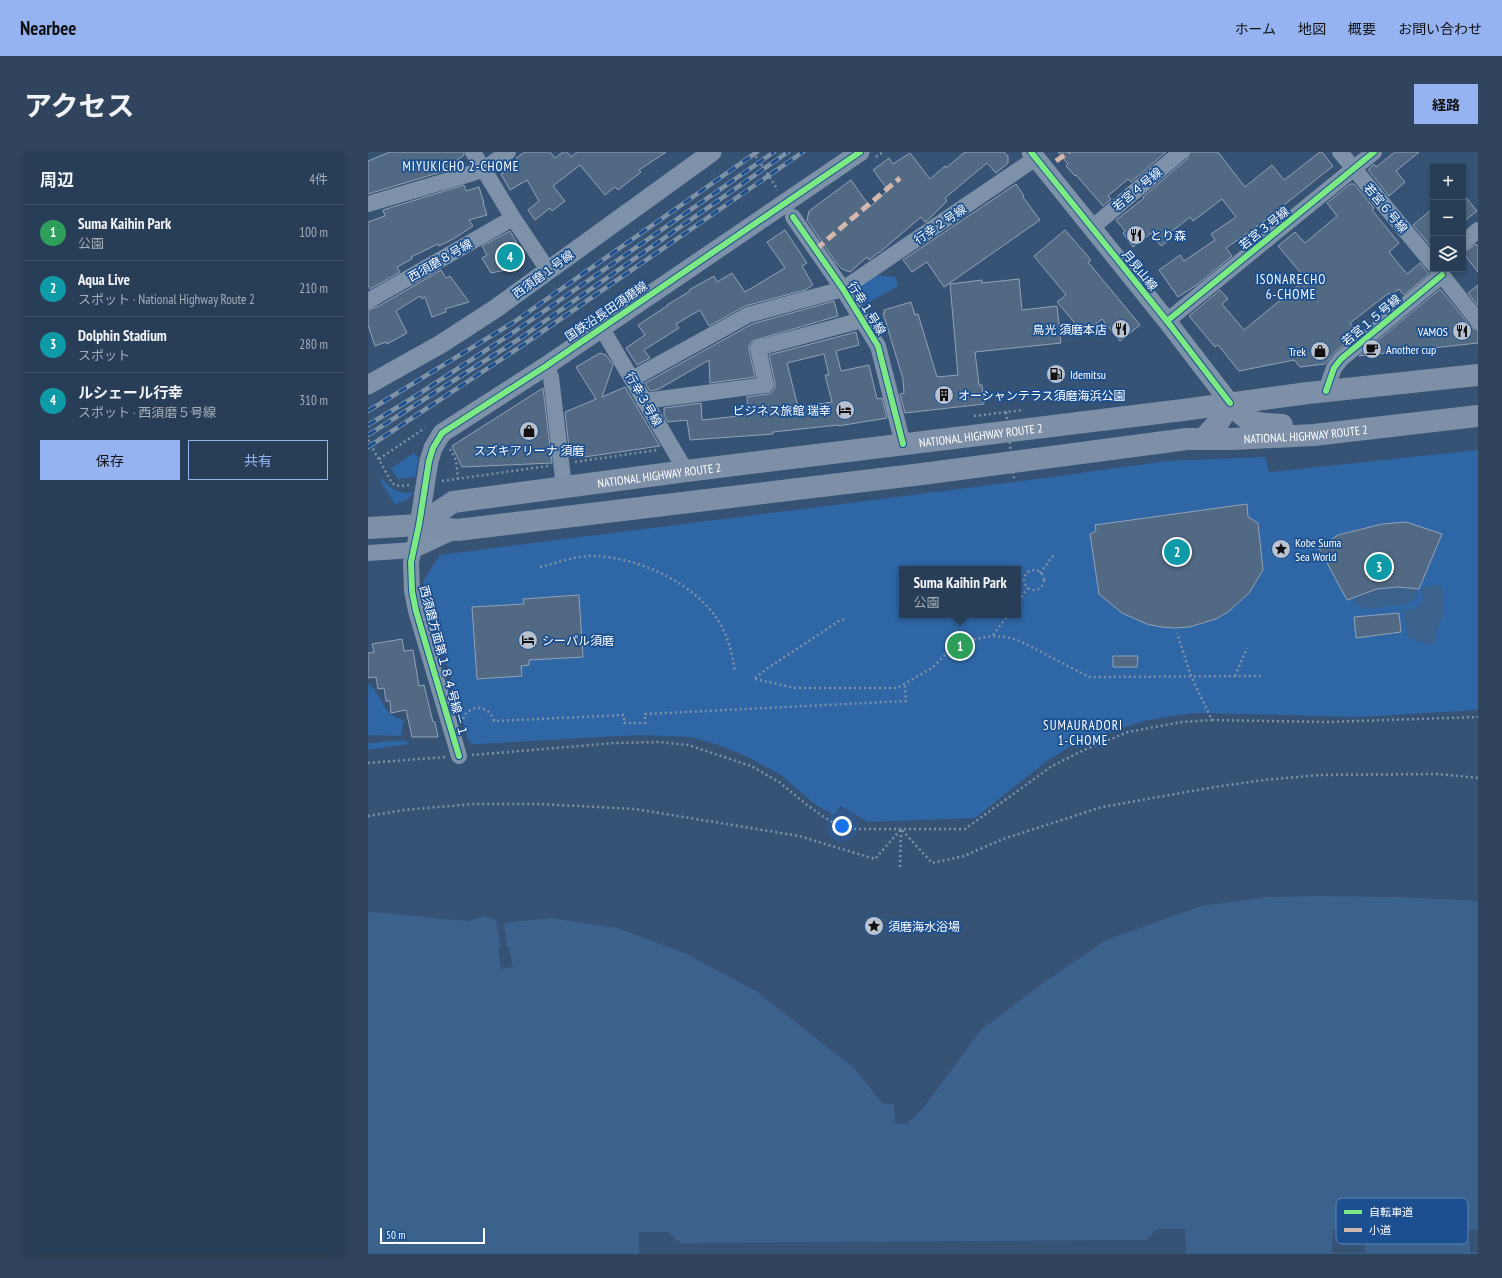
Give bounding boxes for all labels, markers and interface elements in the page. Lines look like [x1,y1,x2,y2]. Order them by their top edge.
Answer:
text: Nearbee [20,16,77,40]
text: ホーム [1234,20,1276,38]
text: 地図 [1298,20,1326,38]
text: 概要 [1348,20,1376,38]
text: お問い合わせ [1398,20,1482,38]
button: 経路 [1414,84,1478,124]
text: アクセス [24,87,135,124]
district label: MIYUKICHO 2-CHOME [403,158,519,175]
street label: 若宮４号線 [1109,164,1165,214]
map controls [1430,164,1466,272]
button: + [1430,164,1466,200]
text: 周辺 [40,169,74,191]
text: 4件 [309,171,328,188]
street label: 若宮６号線 [1361,180,1411,236]
button: − [1430,200,1466,236]
street label: 行幸２号線 [911,201,969,247]
street label: 若宮３号線 [1236,203,1292,253]
text: Suma Kaihin Park [78,214,171,233]
text: 1 [50,224,56,241]
text: 100 m [299,224,328,241]
restaurant icon: とり森 [1125,224,1147,246]
place label: とり森 [1150,228,1186,243]
text: 公園 [78,235,104,252]
street label: 西須磨８号線 [405,236,475,284]
button: layers [1430,236,1466,272]
pin: 4 [497,242,523,272]
street label: 西須磨１号線 [509,247,577,301]
street label: 月見山線 [1119,247,1161,293]
text: Aqua Live [78,270,130,289]
district label: ISONARECHO 6-CHOME [1256,271,1326,303]
street label: 国鉄沿長田須磨線 [562,278,650,344]
street label: 行幸１号線 [845,279,889,337]
text: 2 [50,280,56,297]
text: 210 m [299,280,328,297]
text: スポット · National Highway Route 2 [78,291,255,308]
street label: 若宮１５号線 [1339,291,1403,349]
restaurant icon: 鳥光 須磨本店 [1110,318,1132,340]
restaurant icon: VAMOS [1451,320,1473,342]
place label: 鳥光 須磨本店 [1032,322,1107,337]
place label: VAMOS [1417,324,1448,339]
text: Dolphin Stadium [78,326,167,345]
text: 3 [50,336,56,353]
text: 280 m [299,336,328,353]
cafe icon: Another cup [1361,338,1383,360]
shop icon: Trek [1309,340,1331,362]
place label: Another cup [1386,342,1436,357]
place label: Trek [1289,344,1306,359]
text: スポット [78,347,130,364]
fuel station icon: Idemitsu [1045,363,1067,385]
place label: Idemitsu [1070,367,1106,382]
street label: 行幸３号線 [623,369,665,429]
text: ルシェール行幸 [78,383,183,402]
building icon: オーシャンテラス須磨海浜公園 [933,384,955,406]
place label: オーシャンテラス須磨海浜公園 [958,388,1126,403]
text: 4 [50,392,56,409]
text: 310 m [299,392,328,409]
hotel icon: ビジネス旅館 瑞幸 [834,399,856,421]
place label: ビジネス旅館 瑞幸 [732,403,831,418]
text: スポット · 西須磨５号線 [78,404,216,421]
shop icon: スズキアリーナ 須磨 [518,420,540,442]
street label: NATIONAL HIGHWAY ROUTE 2 [918,420,1043,450]
street label: NATIONAL HIGHWAY ROUTE 2 [1243,421,1369,446]
button: 保存 [40,440,180,480]
button: 共有 [188,440,328,480]
place label: スズキアリーナ 須磨 [474,443,584,458]
street label: NATIONAL HIGHWAY ROUTE 2 [596,459,722,490]
place label: Kobe Suma Sea World [1295,535,1341,564]
pin: 2 [1164,537,1190,567]
place icon: Kobe Suma Sea World [1270,538,1292,560]
pin: 3 [1366,552,1392,582]
popup [899,566,1021,618]
text: Suma Kaihin Park [913,573,1007,592]
street label: 西須磨方面第１８４号線－１ [417,584,471,738]
text: 公園 [913,594,939,611]
hotel icon: シーパル須磨 [517,629,539,651]
pin: 1 [947,631,973,661]
place label: シーパル須磨 [542,633,614,648]
district label: SUMAURADORI 1-CHOME [1043,717,1123,749]
your location [832,816,852,836]
place icon: 須磨海水浴場 [863,915,885,937]
place label: 須磨海水浴場 [888,919,960,934]
legend [1336,1198,1468,1244]
text: 自転車道 [1369,1205,1413,1219]
text: 小道 [1369,1223,1391,1237]
scale bar [380,1226,485,1245]
text: 50 m [386,1228,405,1242]

